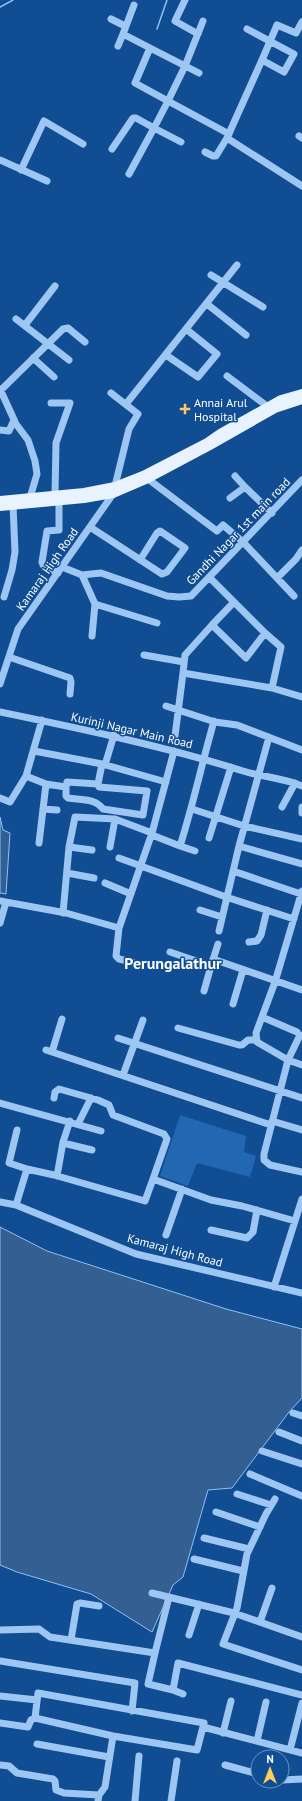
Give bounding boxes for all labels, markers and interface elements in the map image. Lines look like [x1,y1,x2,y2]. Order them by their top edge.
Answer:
place label: Annai Arul Hospital [194,395,248,424]
marker: Annai Arul Hospital [179,403,191,415]
street label: Gandhi Nagar 1st main road [183,474,293,588]
street label: Kamaraj High Road [13,525,81,613]
street label: Kurinji Nagar Main Road [70,709,194,751]
district label: Perungalathur [124,953,222,973]
street label: Kamaraj High Road [126,1230,224,1270]
north arrow [250,1749,290,1789]
text: N [266,1752,274,1766]

